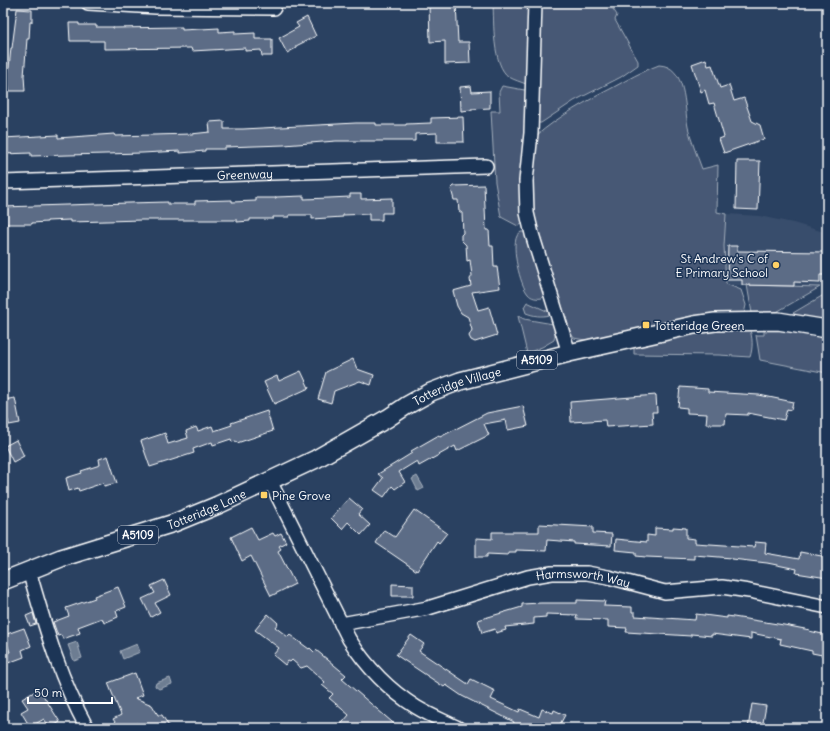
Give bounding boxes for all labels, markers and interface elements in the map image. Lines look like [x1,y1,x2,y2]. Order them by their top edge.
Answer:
street label: Greenway [217,166,273,182]
place label: St Andrew's C of E Primary School [675,251,769,280]
marker: St Andrew's C of E Primary School [771,260,781,270]
place label: Totteridge Green [654,318,744,333]
marker: Totteridge Green [641,320,651,330]
road number: A5109 [517,351,557,369]
street label: Totteridge Village [410,363,502,408]
street label: Totteridge Lane [165,486,248,532]
place label: Pine Grove [272,488,331,503]
marker: Pine Grove [259,490,269,500]
road number: A5109 [118,526,158,544]
street label: Harmsworth Way [535,566,632,590]
scale bar [28,679,112,705]
text: 50 m [34,685,63,700]

